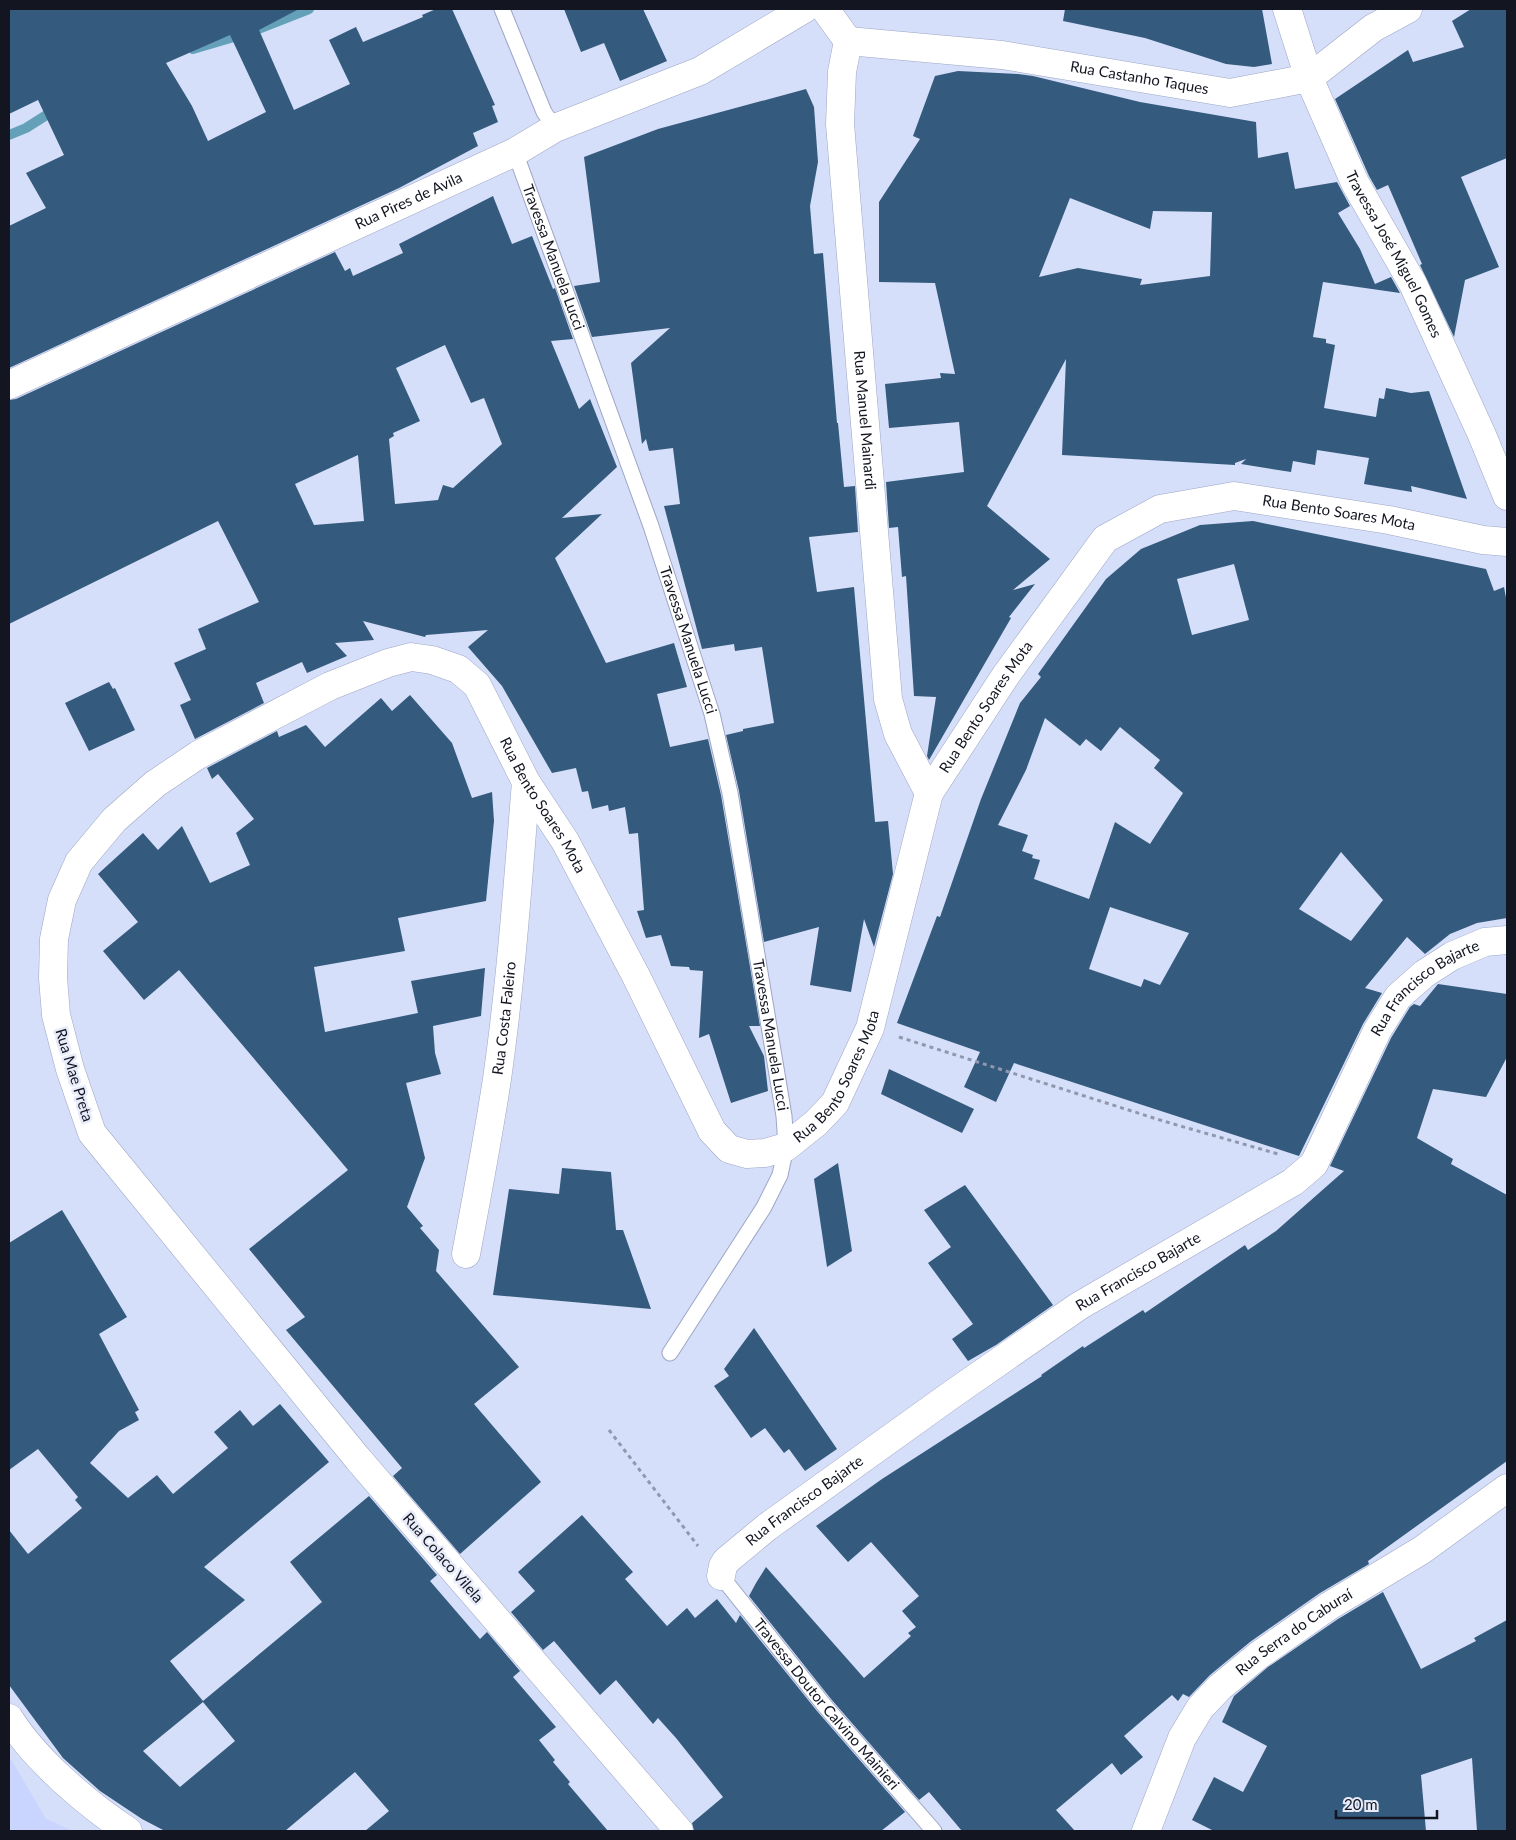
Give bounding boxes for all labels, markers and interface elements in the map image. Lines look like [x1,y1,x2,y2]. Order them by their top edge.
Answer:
street label: Rua Castanho Taques [1069,57,1210,97]
street label: Travessa José Miguel Gomes [1343,167,1446,340]
street label: Rua Pires de Avila [352,168,465,233]
street label: Travessa Manuela Lucci [519,182,589,332]
street label: Rua Manuel Mainardi [851,350,881,491]
street label: Rua Bento Soares Mota [1261,491,1417,533]
street label: Travessa Manuela Lucci [657,564,721,716]
street label: Rua Bento Soares Mota [935,637,1036,776]
street label: Rua Bento Soares Mota [497,734,590,876]
street label: Rua Francisco Bajarte [1366,935,1482,1039]
street label: Travessa Manuela Lucci [750,958,793,1112]
street label: Rua Costa Faleiro [488,961,519,1076]
street label: Rua Bento Soares Mota [789,1008,882,1146]
street label: Rua Mae Preta [52,1026,98,1123]
street label: Rua Francisco Bajarte [1072,1228,1203,1314]
street label: Rua Francisco Bajarte [741,1451,866,1549]
street label: Rua Colaco Vilela [400,1509,488,1606]
street label: Rua Serra do Caburaí [1232,1584,1356,1679]
street label: Travessa Doutor Calvino Mainieri [750,1614,904,1793]
scale bar [1336,1788,1437,1820]
text: 20 m [1344,1795,1378,1813]

